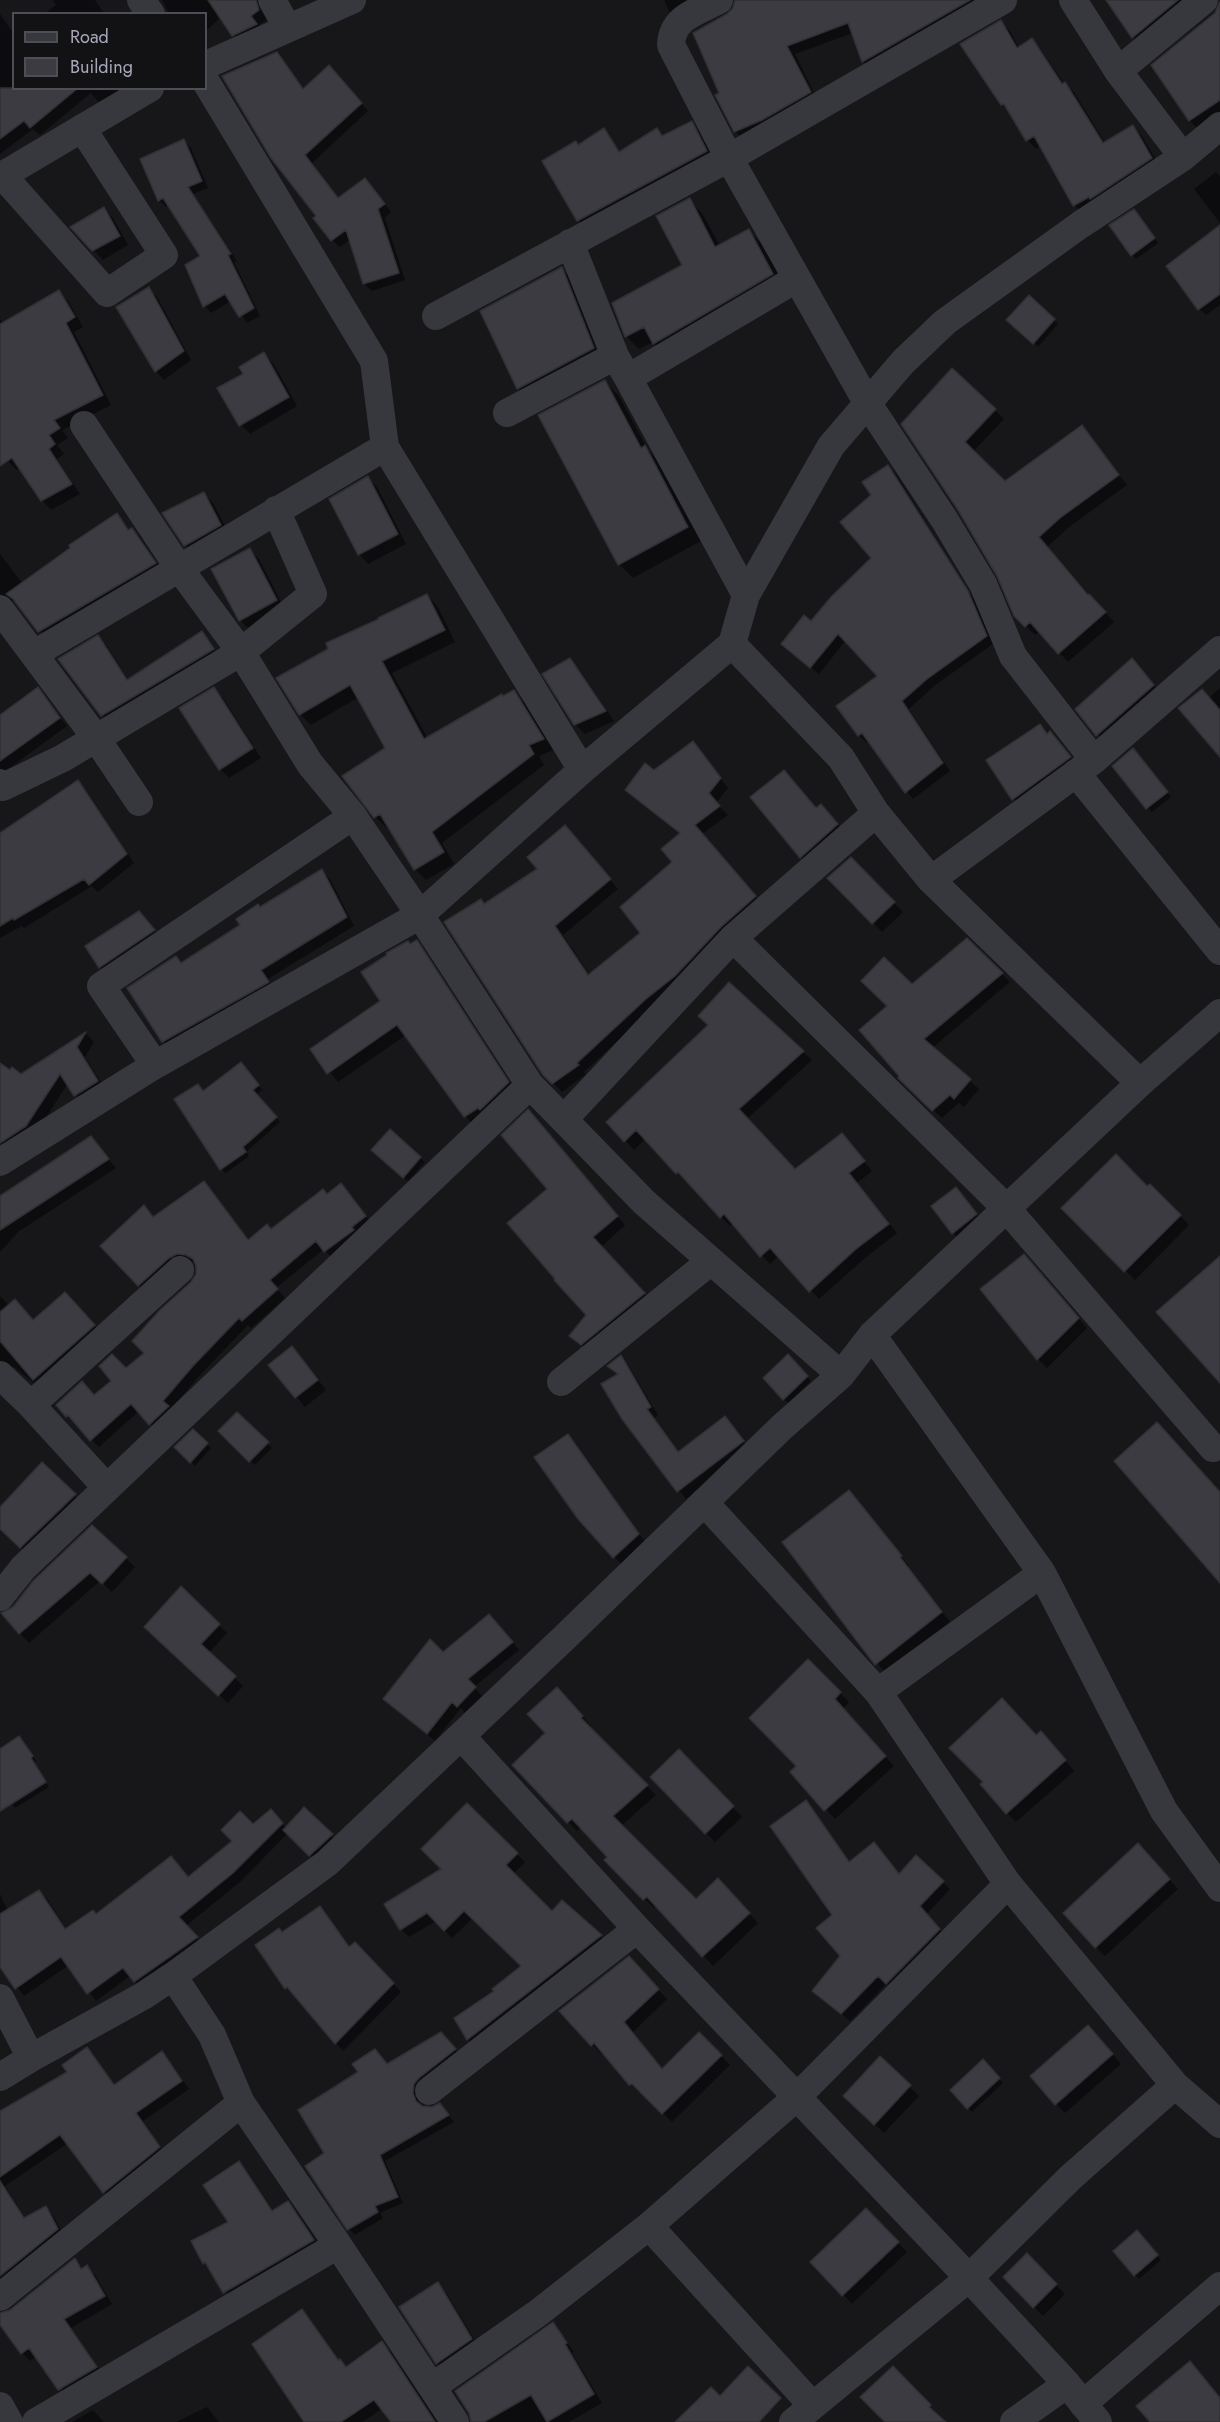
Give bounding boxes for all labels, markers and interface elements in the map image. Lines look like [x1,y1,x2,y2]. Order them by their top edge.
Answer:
legend [12,12,207,90]
text: Road [70,24,109,50]
text: Building [70,54,133,80]

